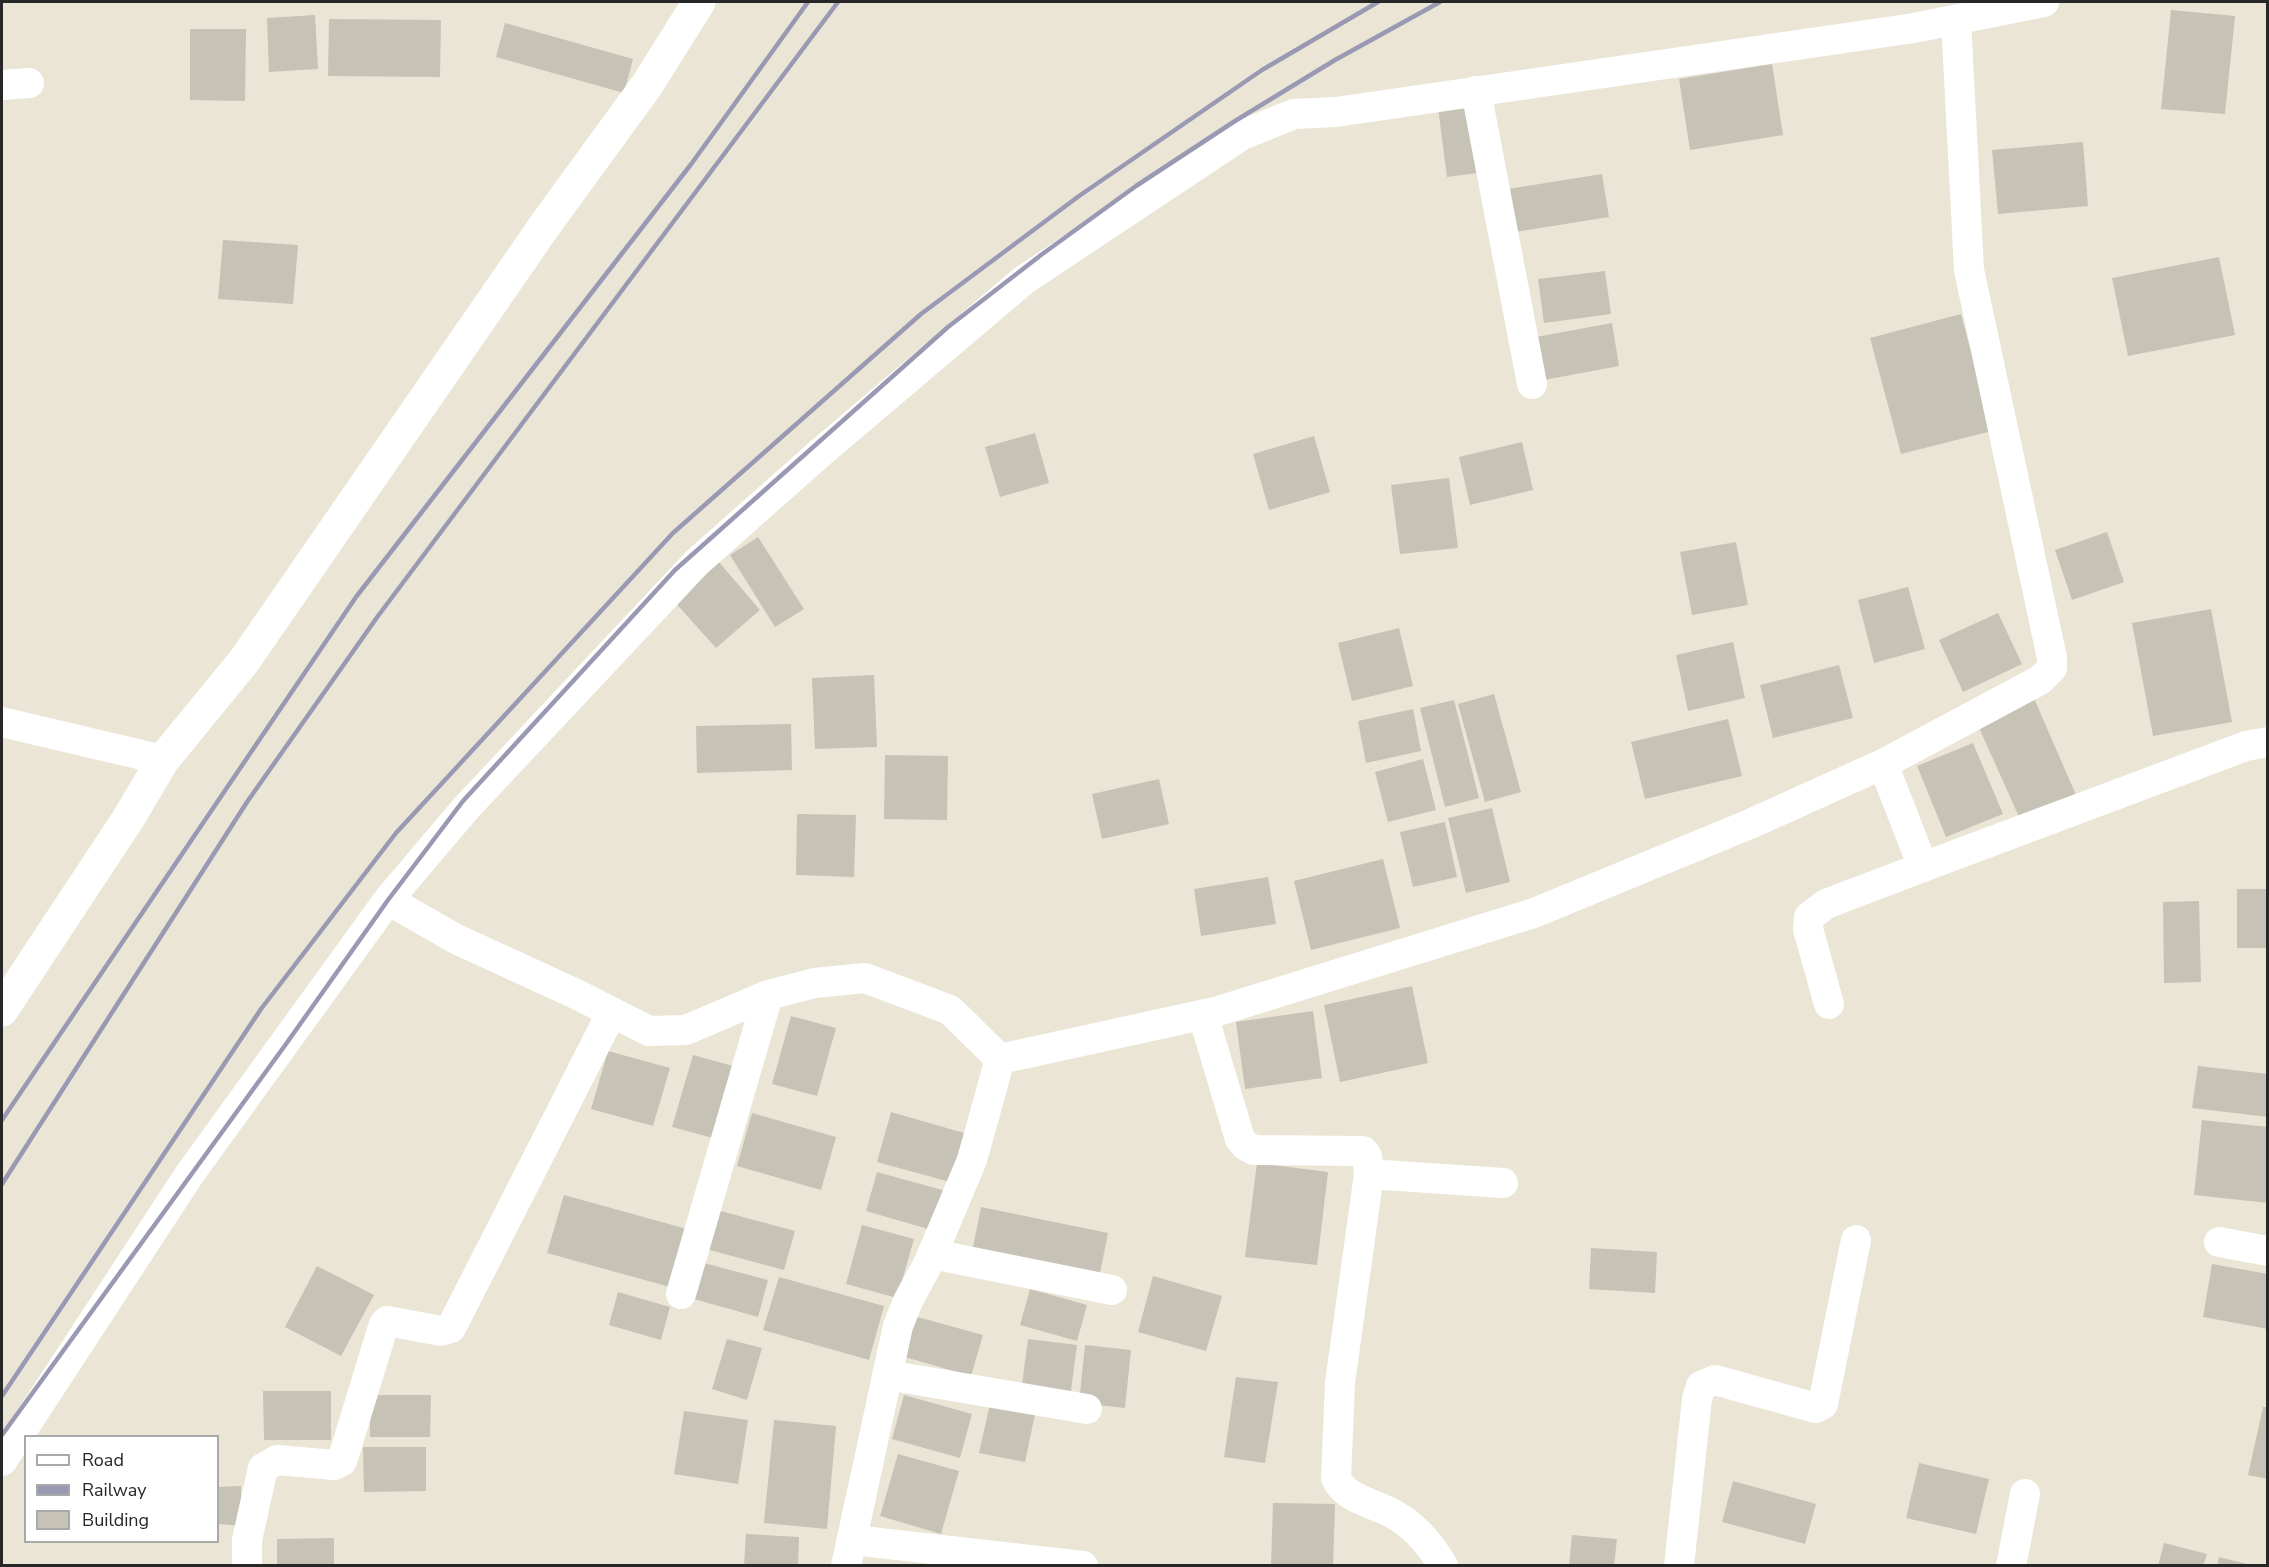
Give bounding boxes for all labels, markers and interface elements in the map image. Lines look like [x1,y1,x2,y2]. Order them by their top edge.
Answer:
legend [24,1435,219,1543]
text: Road [82,1448,124,1472]
text: Railway [82,1478,147,1502]
text: Building [82,1508,149,1532]

